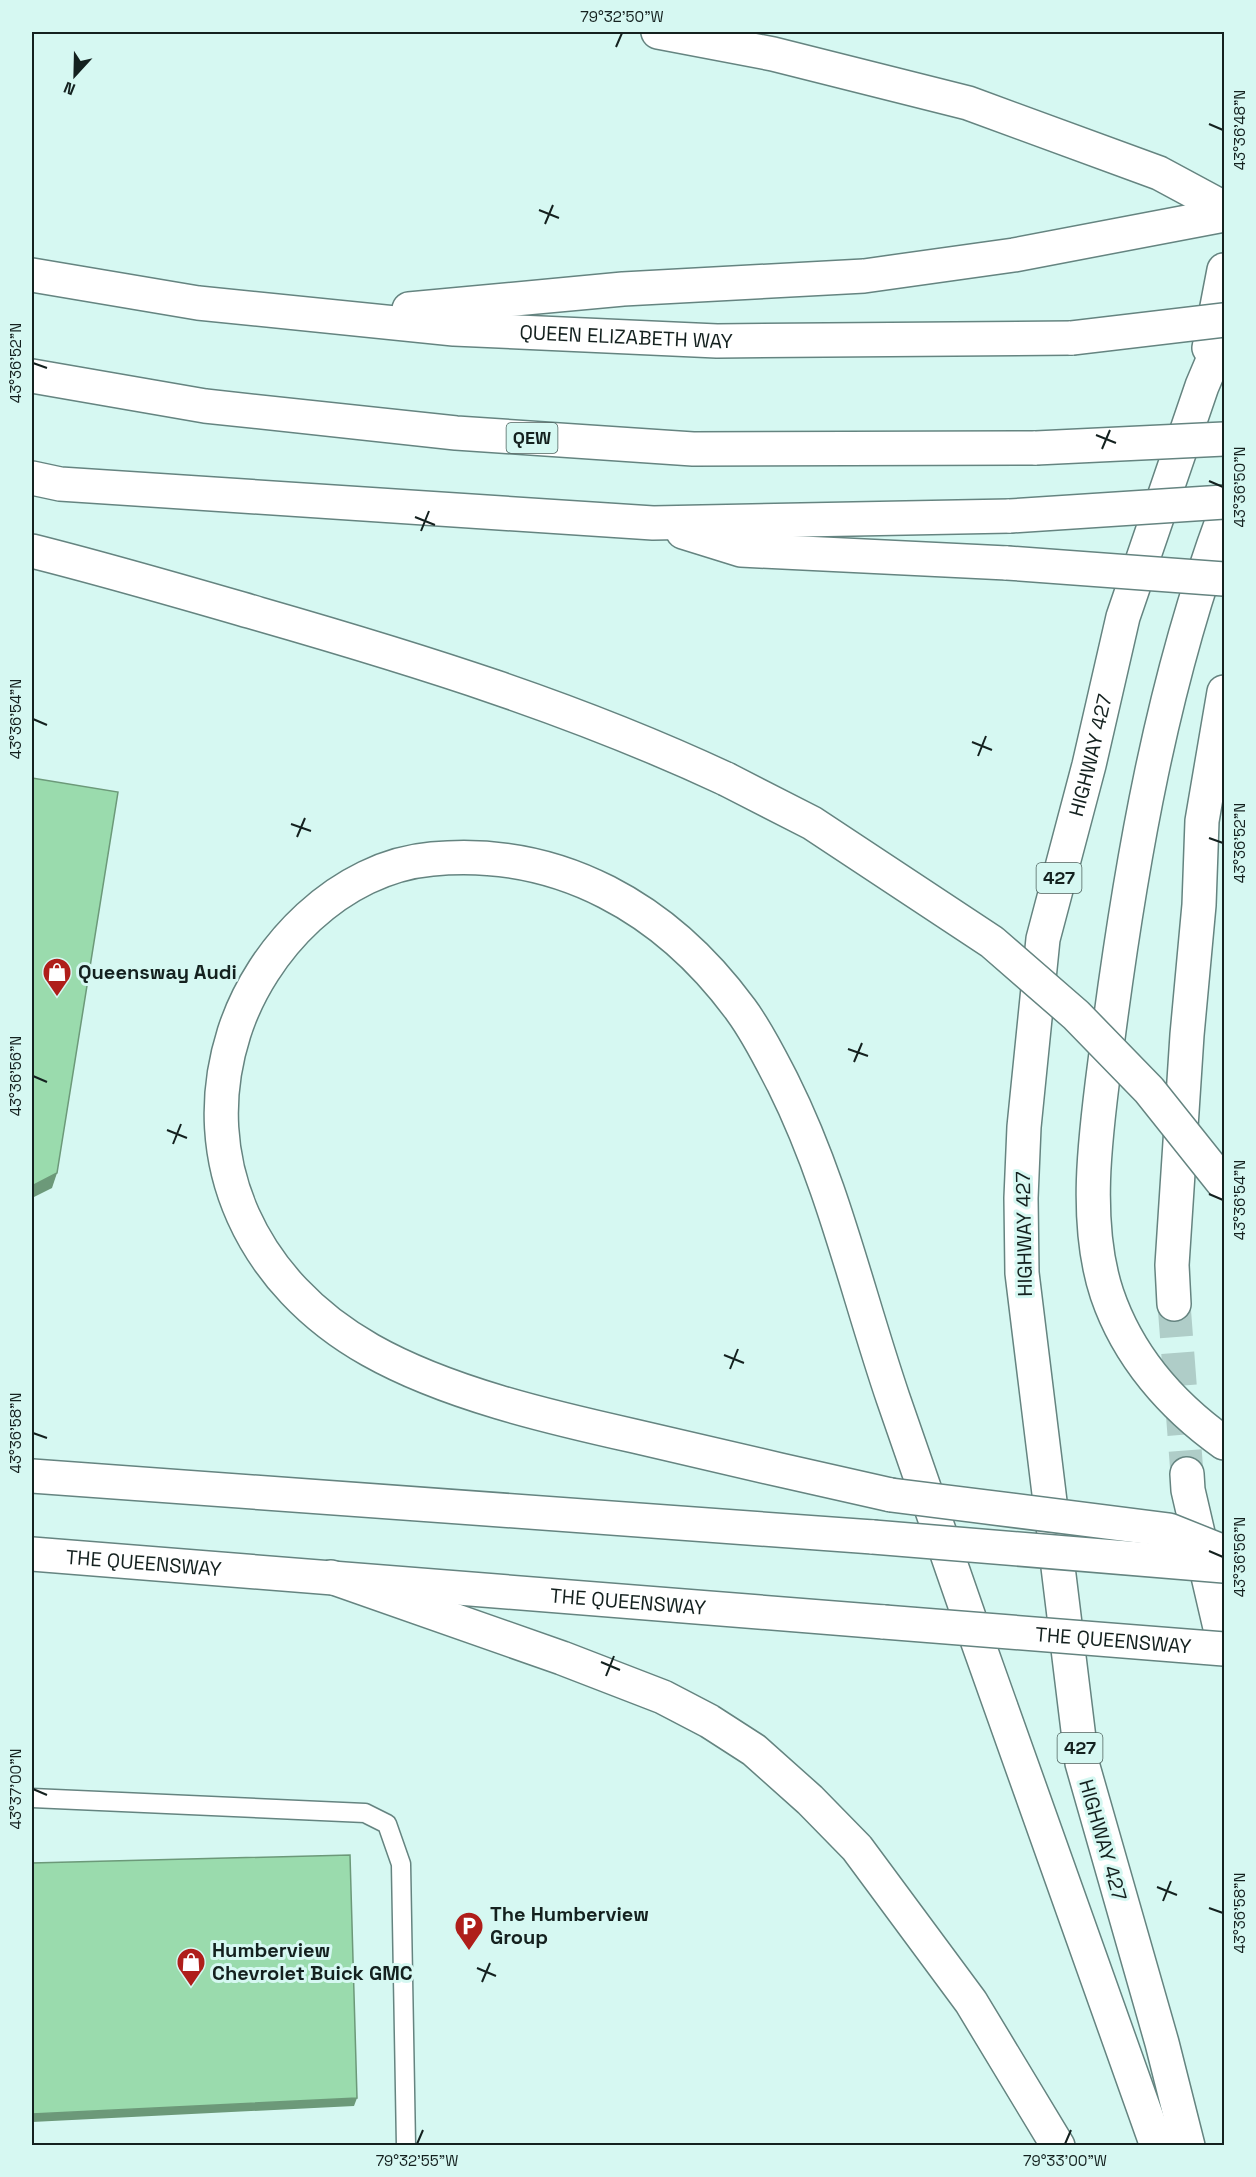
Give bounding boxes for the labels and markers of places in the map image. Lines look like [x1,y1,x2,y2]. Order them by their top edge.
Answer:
shop icon: Queensway Audi [41,956,73,998]
place label: Queensway Audi [78,959,237,985]
place label: The Humberview Group [490,1901,649,1950]
parking icon: The Humberview Group [453,1910,485,1952]
place label: Humberview Chevrolet Buick GMC [212,1937,413,1986]
shop icon: Humberview Chevrolet Buick GMC [175,1946,207,1988]

